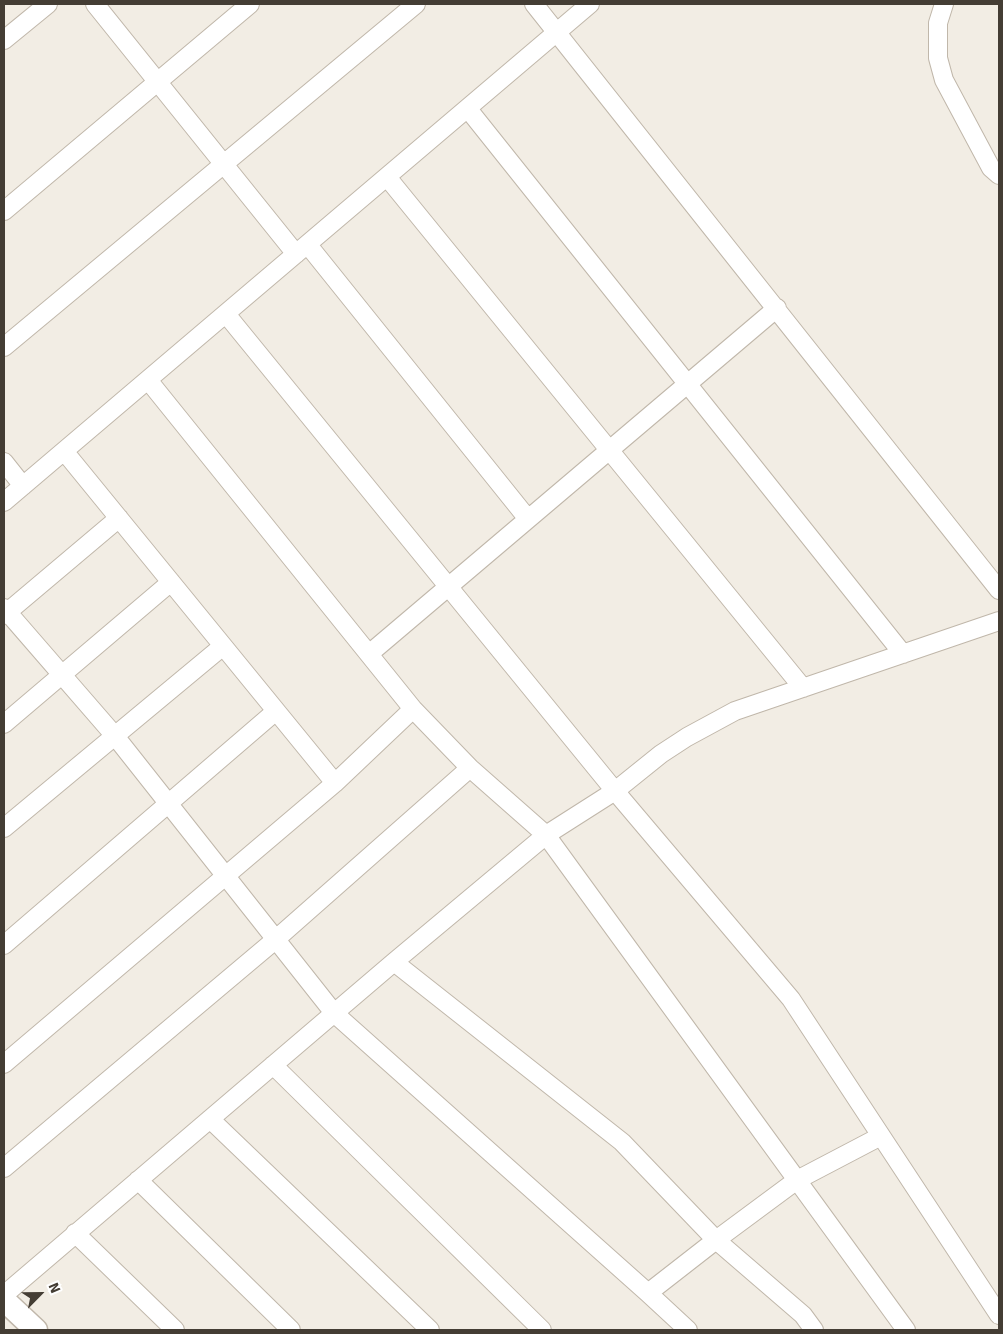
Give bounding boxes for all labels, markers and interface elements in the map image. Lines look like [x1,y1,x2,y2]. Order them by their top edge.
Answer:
north arrow [15,1269,65,1319]
text: N [45,1280,64,1296]

